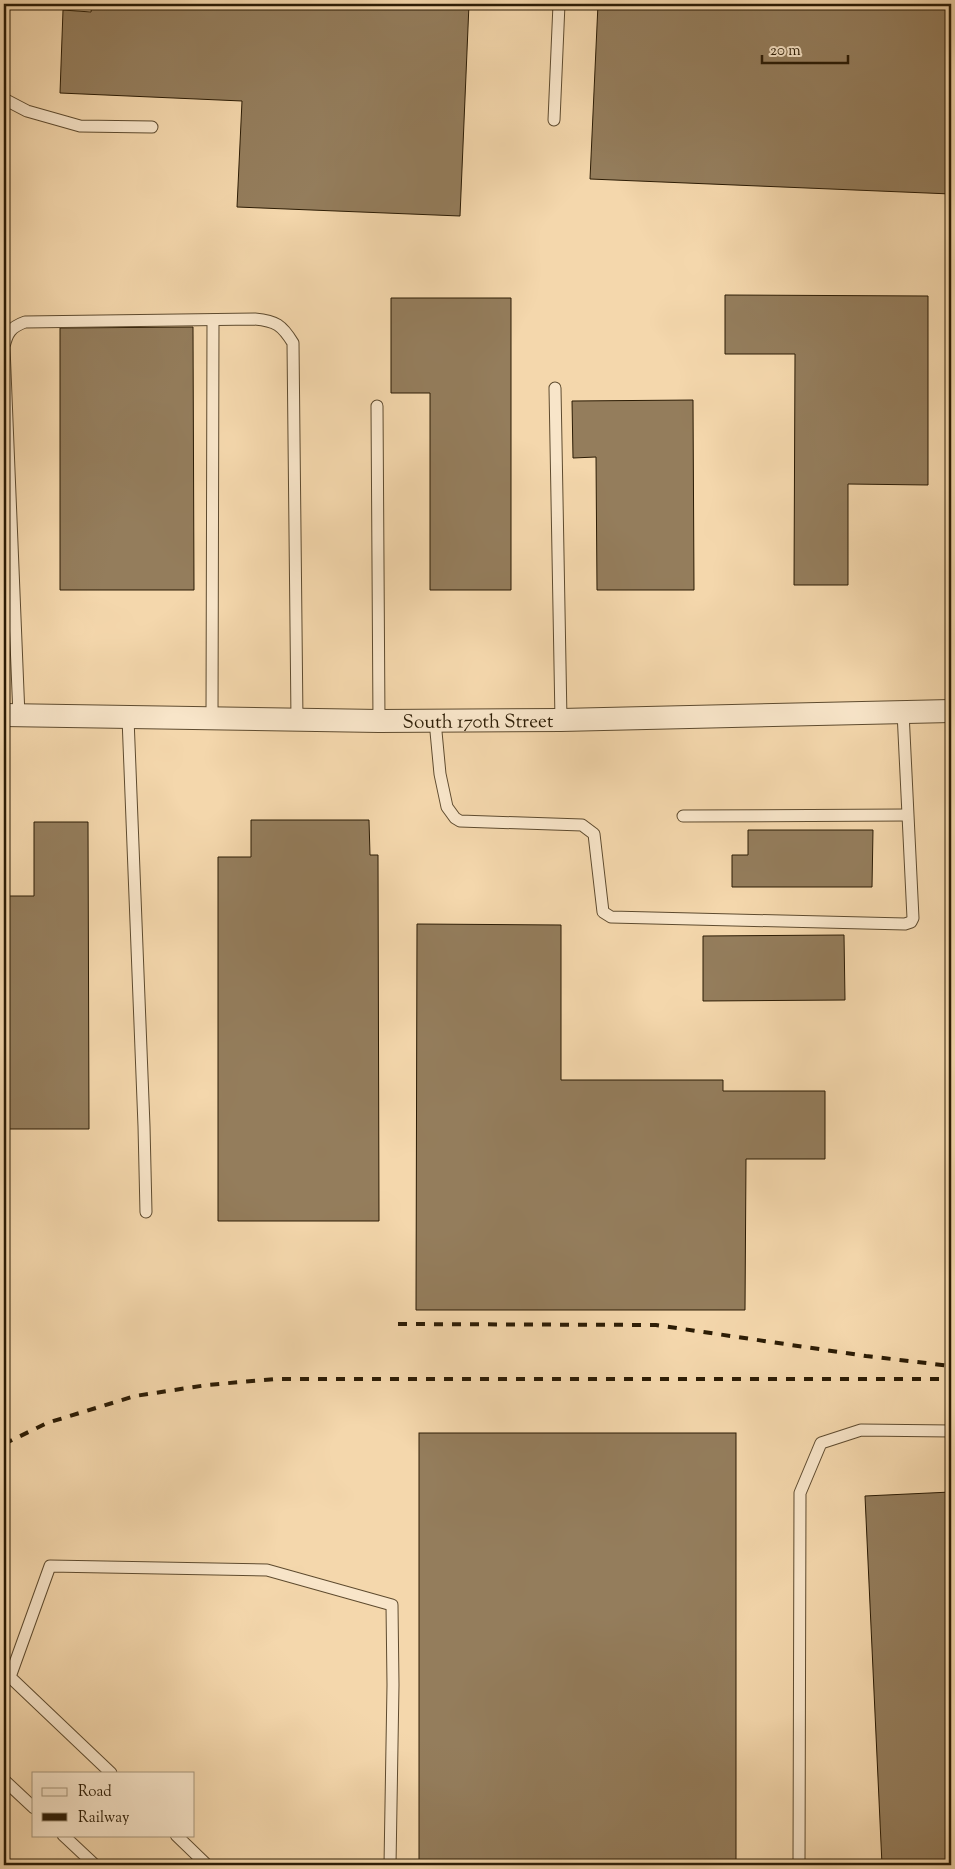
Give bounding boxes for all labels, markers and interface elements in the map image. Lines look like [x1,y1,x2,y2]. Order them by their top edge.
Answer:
scale bar [762,32,849,64]
text: 20 m [770,41,801,62]
street label: South 170th Street [402,709,554,737]
legend [32,1772,195,1836]
text: Road [78,1782,112,1803]
text: Railway [78,1808,130,1829]

